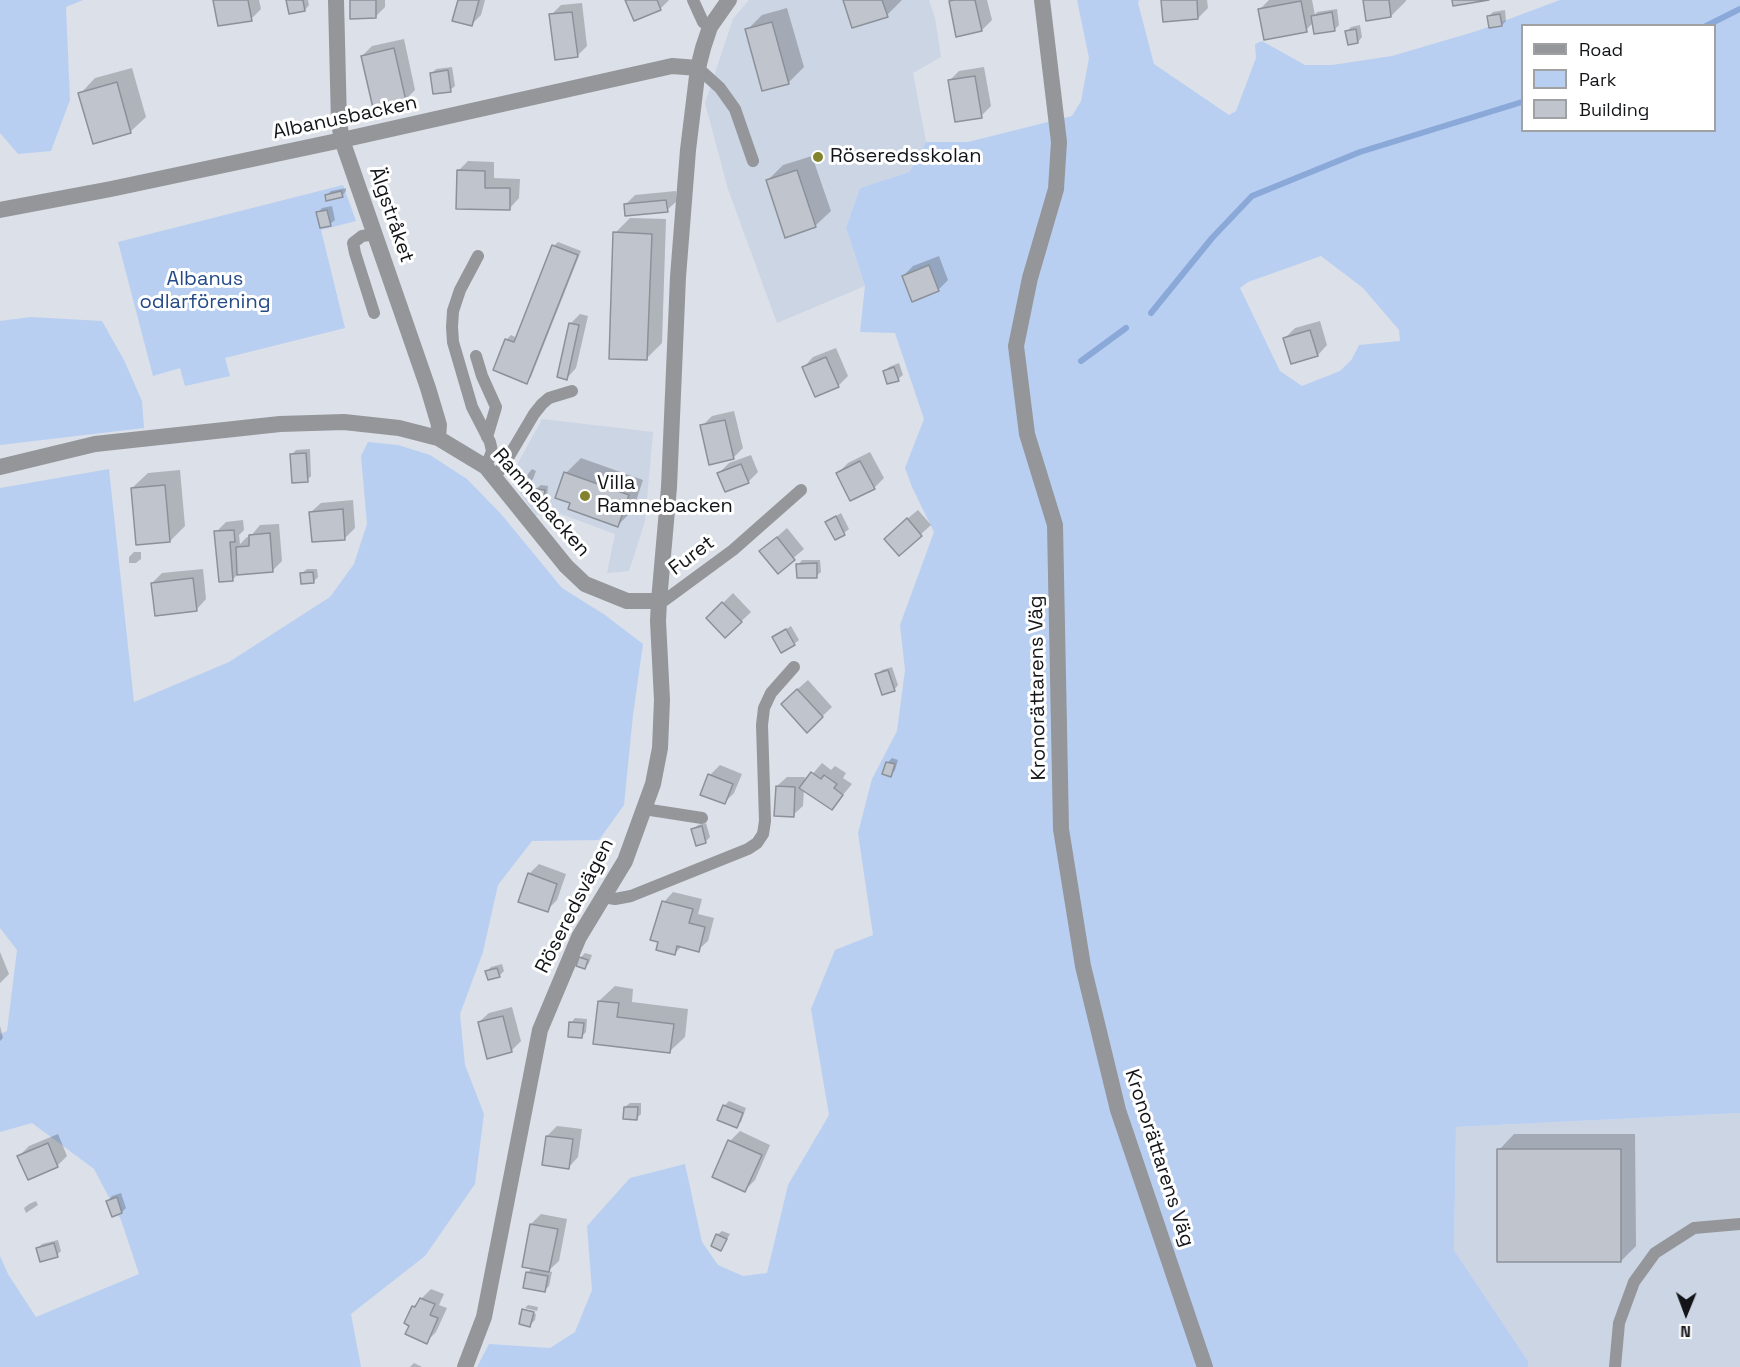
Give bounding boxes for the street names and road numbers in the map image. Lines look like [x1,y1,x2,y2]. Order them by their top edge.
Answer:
street label: Albanusbacken [271,91,419,145]
street label: Älgstråket [363,164,419,266]
street label: Ramnebacken [487,444,595,562]
street label: Furet [664,531,720,581]
street label: Kronorättarens Väg [1024,595,1052,781]
street label: Röseredsvägen [531,835,619,977]
street label: Kronorättarens Väg [1119,1066,1199,1250]

